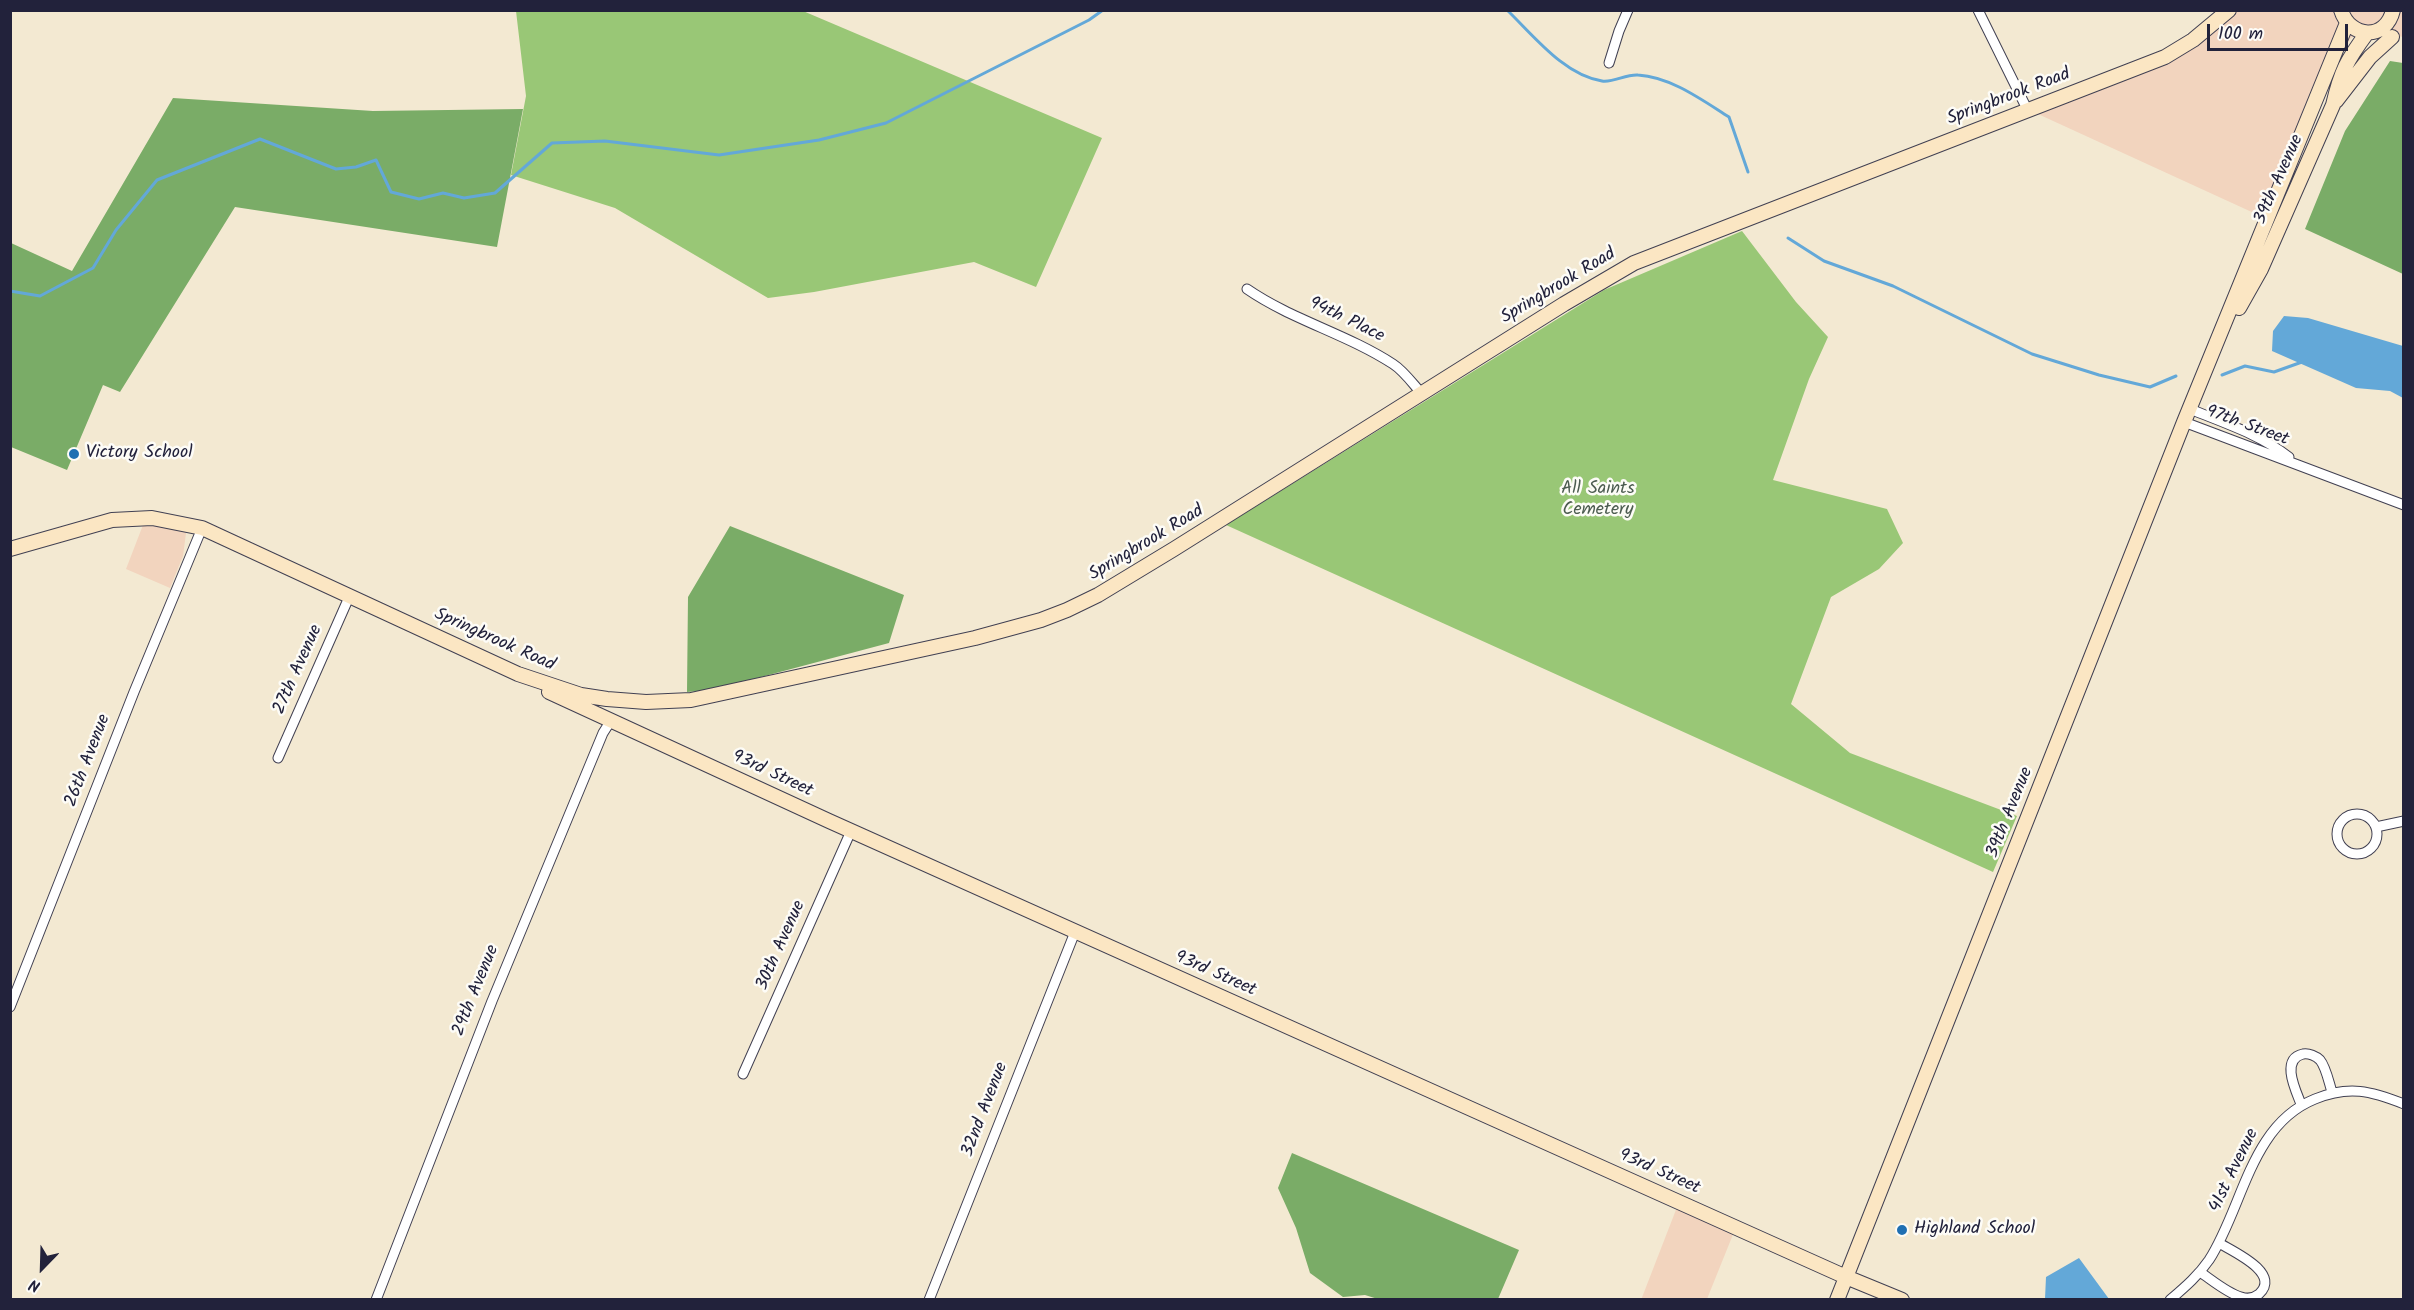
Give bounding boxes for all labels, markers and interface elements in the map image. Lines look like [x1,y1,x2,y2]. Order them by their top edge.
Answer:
scale bar [2210,12,2351,50]
text: 100 m [2218,20,2263,49]
street label: Springbrook Road [1944,65,2074,131]
street label: 39th Avenue [2251,132,2309,228]
street label: Springbrook Road [1498,244,1620,330]
street label: 94th Place [1305,293,1387,349]
street label: 97th Street [2203,402,2291,452]
place label: Victory School [86,443,193,465]
marker: Victory School [67,447,81,461]
park label: All Saints Cemetery [1561,479,1635,522]
street label: Springbrook Road [1086,501,1208,587]
street label: Springbrook Road [430,605,558,677]
street label: 27th Avenue [270,622,328,718]
street label: 26th Avenue [61,712,117,810]
street label: 93rd Street [728,747,816,803]
street label: 39th Avenue [1983,765,2039,861]
street label: 30th Avenue [753,898,811,994]
street label: 29th Avenue [449,942,505,1040]
street label: 93rd Street [1171,947,1259,1003]
street label: 32nd Avenue [958,1060,1014,1160]
street label: 41st Avenue [2205,1126,2265,1216]
street label: 93rd Street [1615,1145,1703,1201]
place label: Highland School [1914,1219,2035,1241]
marker: Highland School [1895,1223,1909,1237]
north arrow [12,1238,72,1298]
text: N [25,1272,44,1299]

